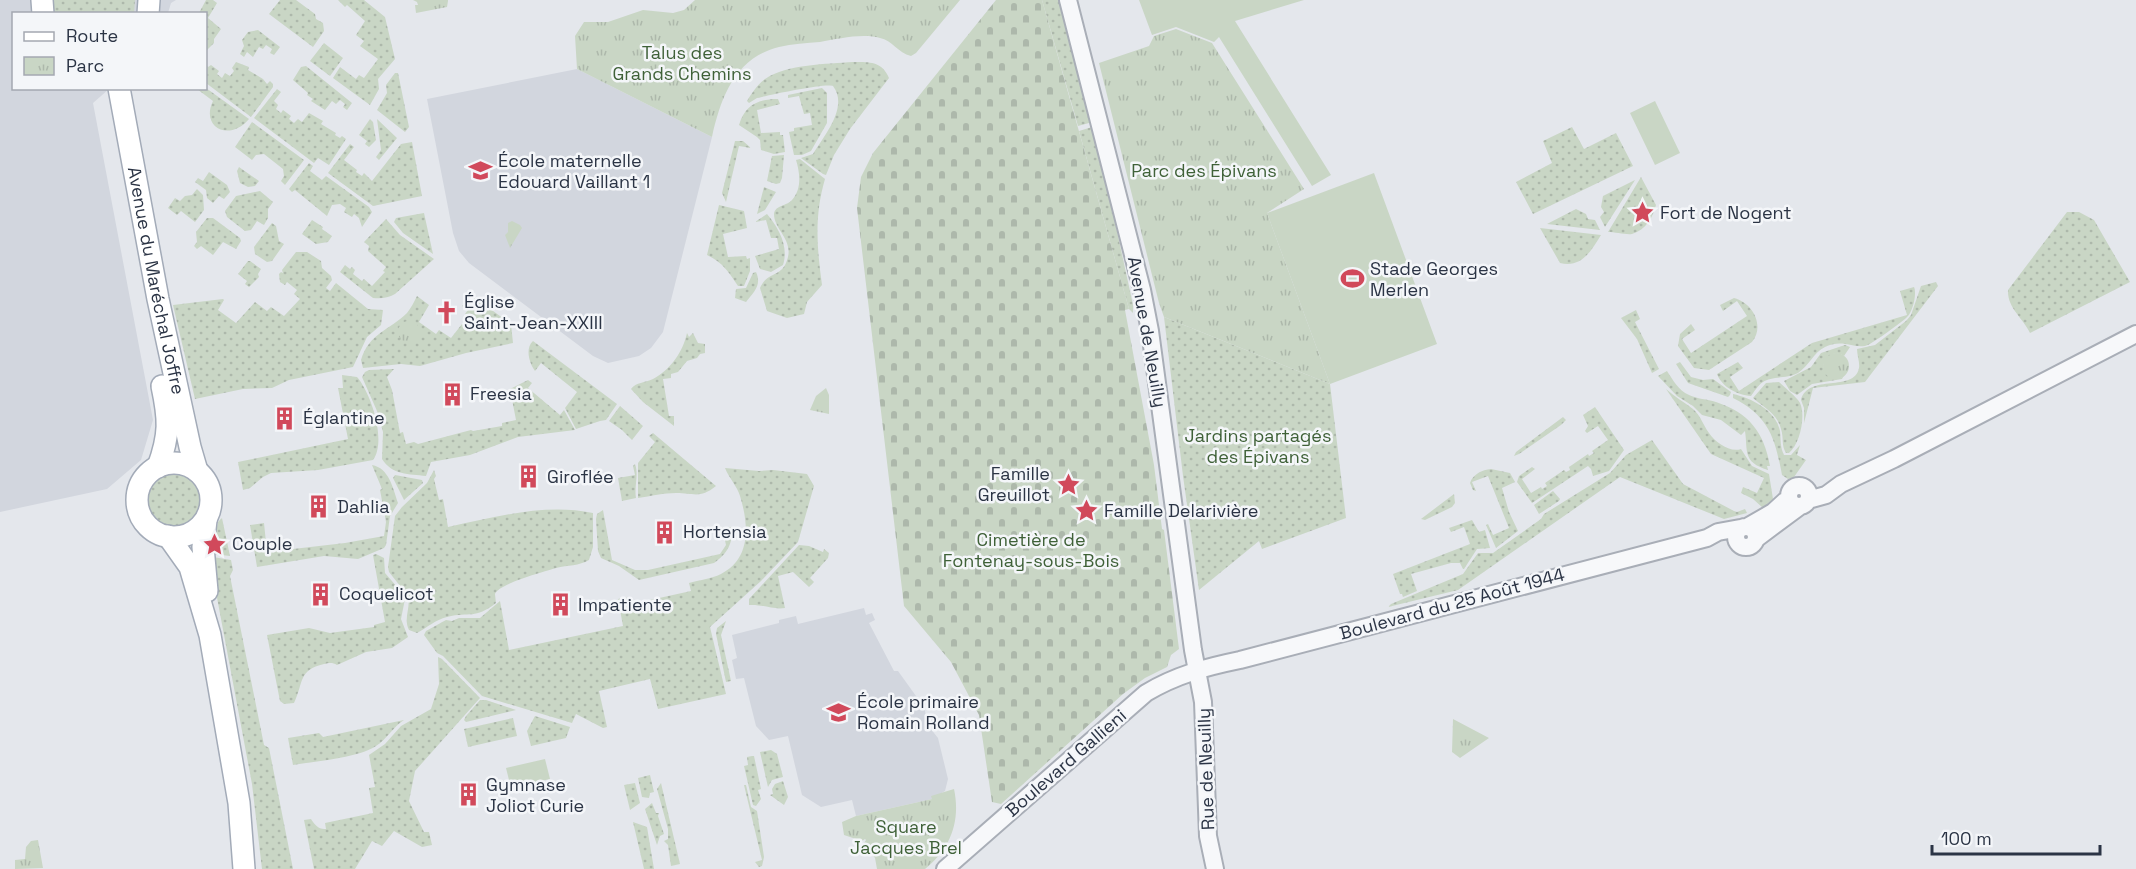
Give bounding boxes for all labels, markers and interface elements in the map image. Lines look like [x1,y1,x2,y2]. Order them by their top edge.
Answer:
legend [12,12,207,90]
text: Route [66,24,118,47]
park label: Talus des Grands Chemins [612,41,752,85]
text: Parc [66,54,104,77]
place label: École maternelle Edouard Vaillant 1 [498,149,650,193]
school or university icon: École maternelle Edouard Vaillant 1 [467,158,493,184]
park label: Parc des Épivans [1131,159,1277,182]
street label: Avenue du Maréchal Joffre [123,165,190,396]
place icon: Fort de Nogent [1629,200,1655,226]
place label: Fort de Nogent [1660,201,1792,224]
street label: Avenue de Neuilly [1123,255,1172,409]
place label: Stade Georges Merlen [1370,257,1498,301]
sports icon: Stade Georges Merlen [1339,266,1365,292]
place label: Église Saint-Jean-XXIII [464,290,603,334]
church icon: Église Saint-Jean-XXIII [433,299,459,325]
building icon: Freesia [439,381,465,407]
place label: Freesia [470,382,532,405]
building icon: Églantine [272,405,298,431]
place label: Églantine [303,406,385,429]
park label: Jardins partagés des Épivans [1185,424,1331,468]
place label: Famille Greuillot [978,462,1050,506]
building icon: Giroflée [516,464,542,490]
place label: Giroflée [547,465,614,488]
place icon: Famille Greuillot [1055,471,1081,497]
building icon: Dahlia [306,494,332,520]
place label: Dahlia [337,495,390,518]
place icon: Famille Delarivière [1073,498,1099,524]
place label: Famille Delarivière [1104,499,1258,522]
building icon: Hortensia [652,519,678,545]
place label: Hortensia [683,520,767,543]
park label: Cimetière de Fontenay-sous-Bois [943,528,1119,572]
place icon: Couple [201,531,227,557]
place label: Couple [232,532,292,555]
street label: Boulevard du 25 Août 1944 [1337,562,1567,645]
building icon: Coquelicot [308,581,334,607]
place label: Coquelicot [339,582,434,605]
building icon: Impatiente [547,592,573,618]
place label: Impatiente [578,593,672,616]
place label: École primaire Romain Rolland [857,690,990,734]
school or university icon: École primaire Romain Rolland [826,699,852,725]
street label: Boulevard Gallieni [1000,704,1131,821]
street label: Rue de Neuilly [1192,707,1219,831]
place label: Gymnase Joliot Curie [486,773,584,817]
building icon: Gymnase Joliot Curie [455,782,481,808]
park label: Square Jacques Brel [850,815,962,859]
scale bar [1932,818,2100,856]
text: 100 m [1941,827,1992,850]

